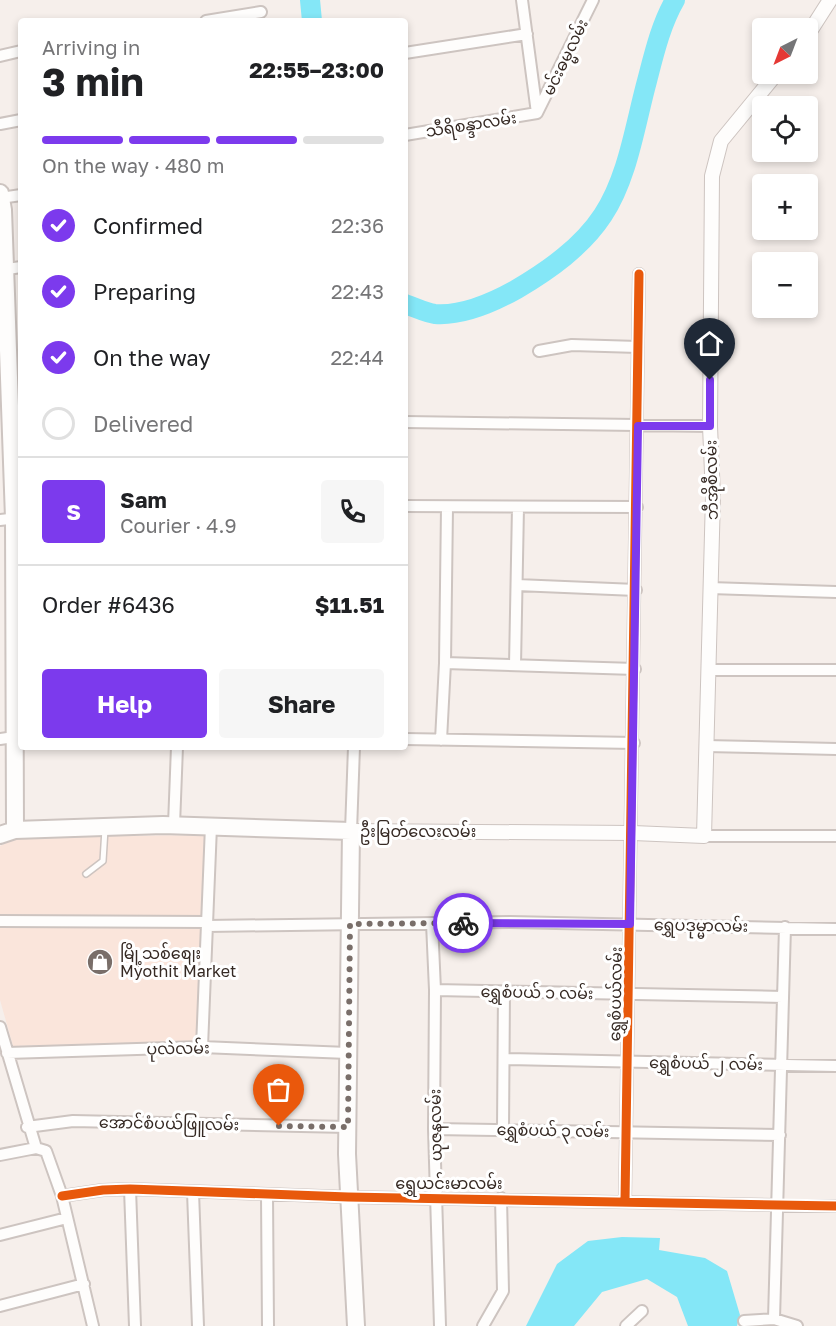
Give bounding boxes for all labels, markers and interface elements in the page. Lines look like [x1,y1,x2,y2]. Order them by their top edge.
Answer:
street label: မင်းဓမ္မလမ်း [537,15,596,100]
north arrow [752,18,818,84]
map controls [752,18,818,318]
text: Arriving in [42,35,140,59]
text: 22:55–23:00 [249,56,384,83]
text: 3 min [42,58,144,105]
button: locate [752,96,818,162]
street label: သီရိစန္ဒာလမ်း [424,106,518,145]
text: On the way · 480 m [42,153,224,177]
button: + [752,174,818,240]
icon: check [42,209,75,242]
text: Confirmed [93,212,203,239]
text: 22:36 [331,213,384,237]
button: − [752,252,818,318]
icon: check [42,275,75,308]
text: Preparing [93,278,196,305]
text: 22:43 [331,279,384,303]
pin [684,318,735,380]
icon: home [693,327,726,360]
icon: check [42,341,75,374]
text: On the way [93,344,211,371]
text: 22:44 [330,345,384,369]
text: Delivered [93,410,193,437]
street label: ဘီအိုစီလမ်း [699,440,727,520]
button: phone [321,480,384,543]
text: Sam [120,486,167,513]
text: S [66,498,81,525]
text: Courier · 4.9 [120,513,237,537]
text: Order #6436 [42,591,175,618]
text: $11.51 [315,591,384,618]
button: Help [42,669,207,738]
button: Share [219,669,384,738]
street label: ဦးမြတ်လေးလမ်း [360,820,476,845]
courier [433,893,493,953]
icon: bike [447,907,480,940]
street label: ရွှေပဒုမ္မာလမ်း [654,913,748,941]
place label: မြို့သစ်စျေး Myothit Market [120,942,236,981]
street label: ရွှေစံပယ်လမ်း [603,946,630,1042]
shop icon: မြို့သစ်စျေး Myothit Market [85,947,115,977]
street label: ရွှေစံပယ် ၁ လမ်း [480,980,594,1007]
street label: ပုလဲလမ်း [146,1036,210,1064]
street label: ရွှေစံပယ် ၂ လမ်း [649,1051,763,1078]
pin [253,1064,304,1126]
icon: bag [262,1073,295,1106]
street label: ယုဇနလမ်း [423,1089,451,1161]
street label: အောင်စံပယ်ဖြူလမ်း [99,1111,239,1138]
street label: ရွှေစံပယ် ၃ လမ်း [496,1118,610,1145]
street label: ရွှေယင်းမာလမ်း [395,1172,503,1197]

